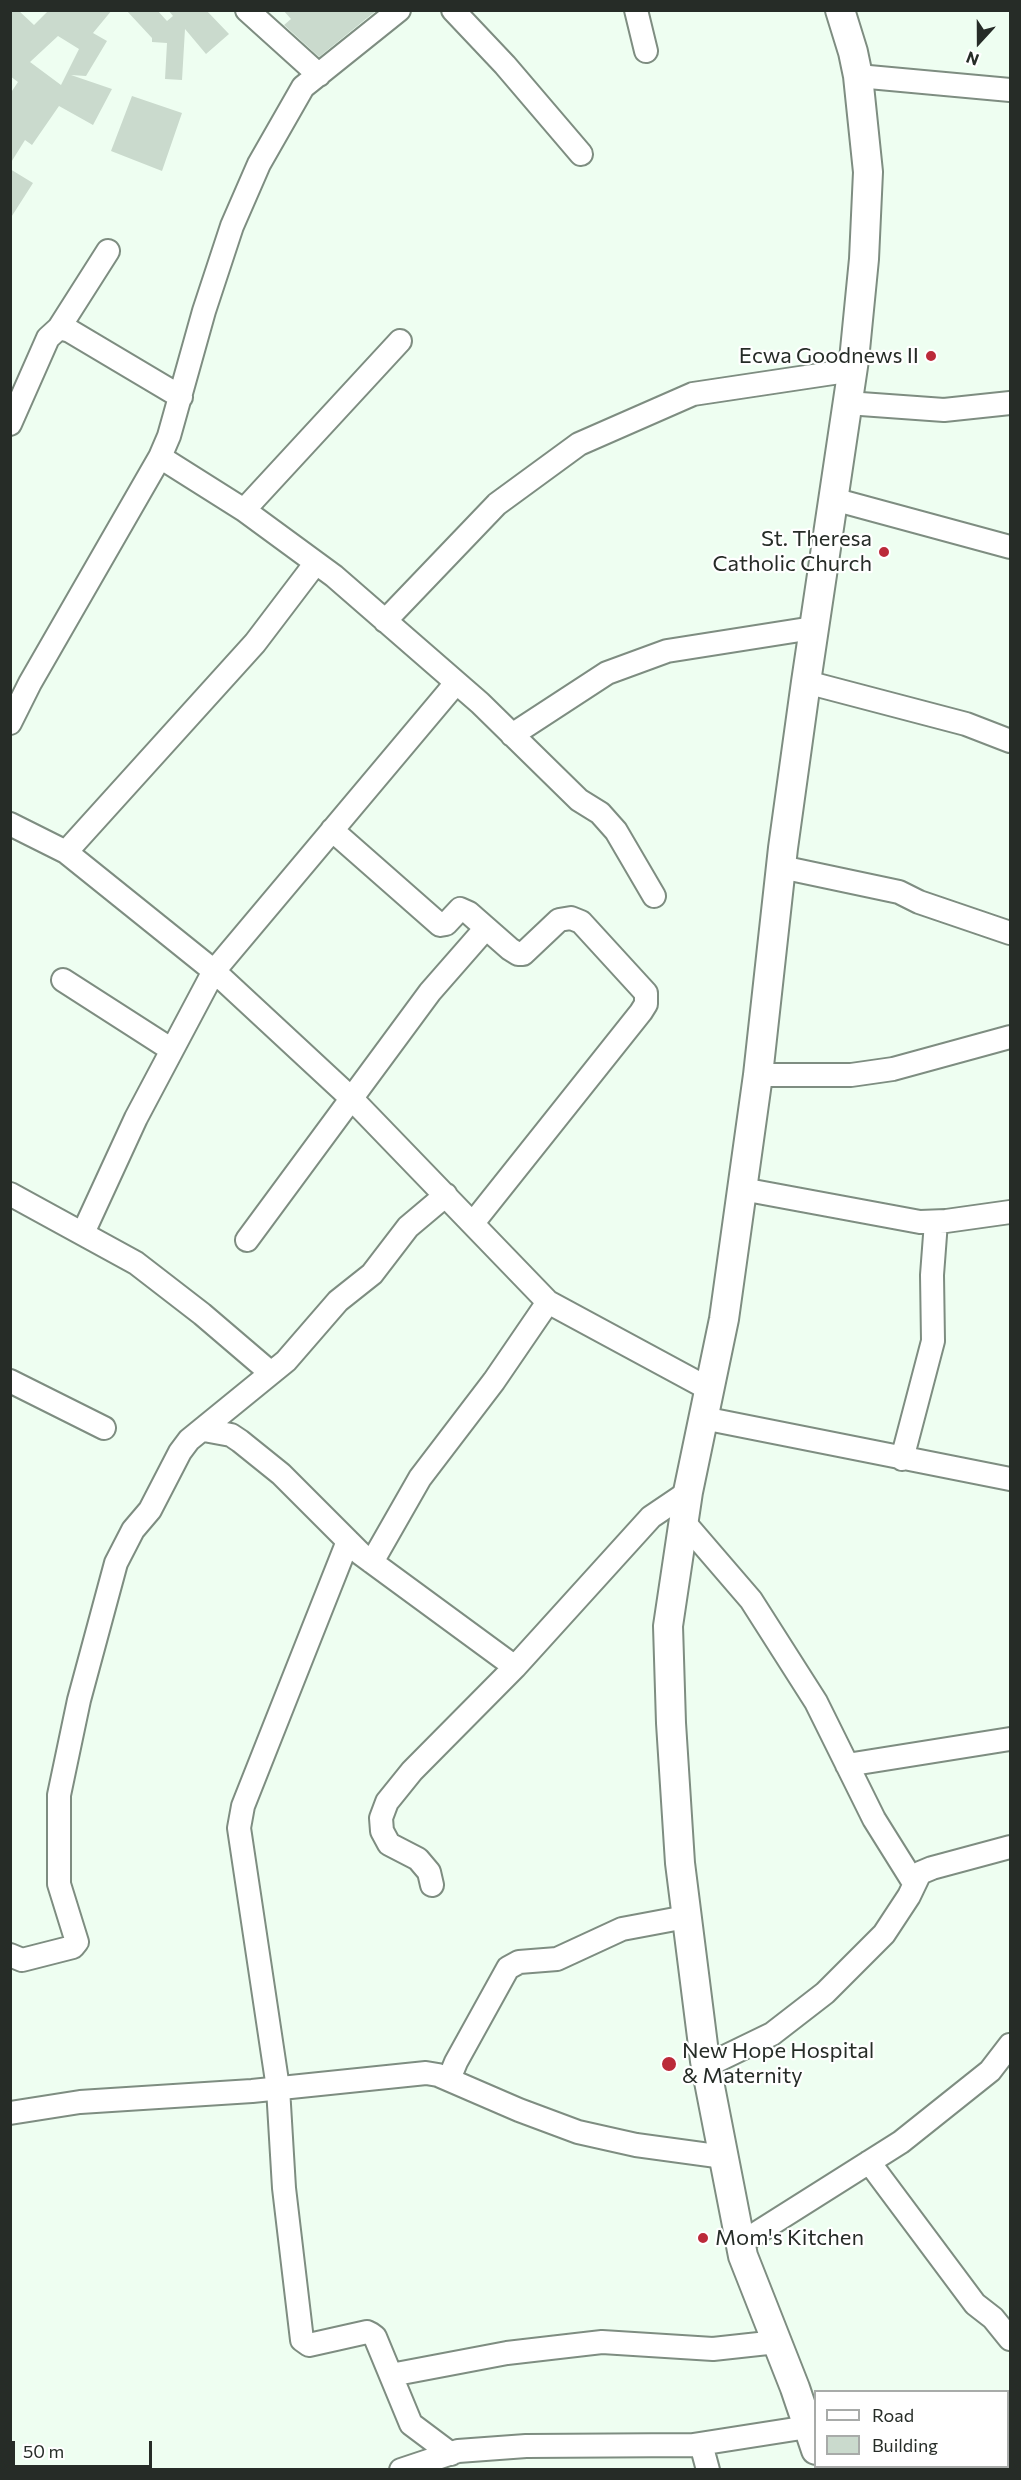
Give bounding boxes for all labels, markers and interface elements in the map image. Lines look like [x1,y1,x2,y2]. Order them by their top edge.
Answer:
north arrow [949,12,1009,72]
text: N [963,48,981,70]
place label: Ecwa Goodnews II [739,343,919,369]
marker: Ecwa Goodnews II [924,349,938,363]
place label: St. Theresa Catholic Church [712,526,872,578]
marker: St. Theresa Catholic Church [877,545,891,559]
place label: New Hope Hospital & Maternity [682,2038,874,2090]
marker: New Hope Hospital & Maternity [660,2055,678,2073]
place label: Mom's Kitchen [715,2225,864,2251]
marker: Mom's Kitchen [696,2231,710,2245]
legend [814,2390,1009,2468]
text: Road [872,2404,914,2426]
scale bar [15,2429,154,2467]
text: Building [872,2434,938,2456]
text: 50 m [23,2440,64,2462]

